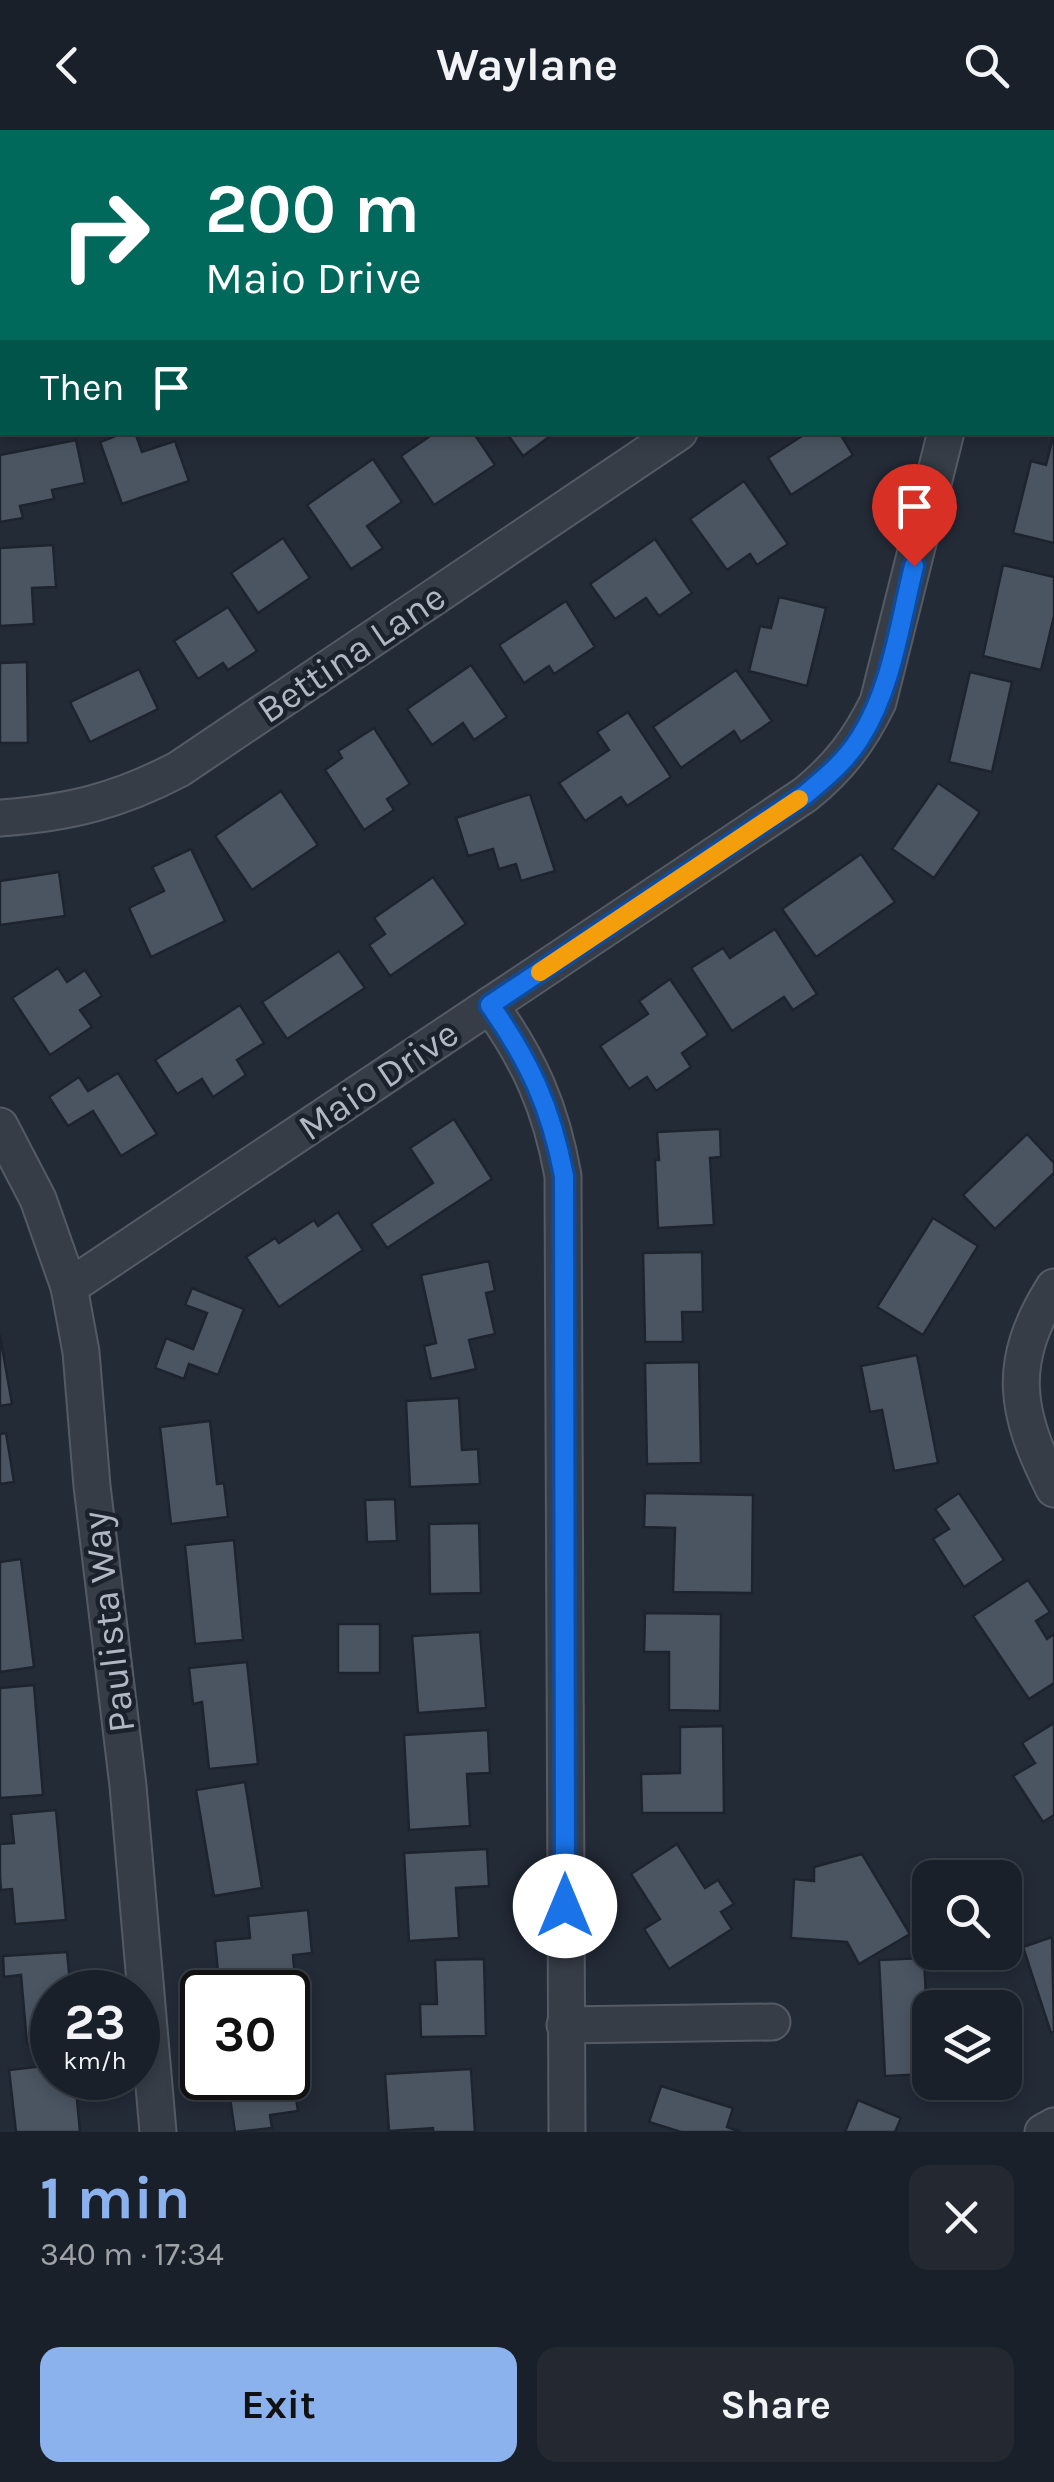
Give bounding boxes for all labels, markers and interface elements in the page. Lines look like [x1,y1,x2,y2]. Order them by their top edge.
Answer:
icon: back [40,38,95,93]
icon: search [959,38,1014,93]
text: Waylane [436,39,618,91]
text: 200 m [205,168,420,250]
icon: right [40,170,170,300]
text: Maio Drive [205,252,422,304]
icon: arrive [144,360,199,415]
text: Then [40,365,124,410]
pin [872,464,957,567]
icon: arrive [887,479,942,534]
street label: Bettina Lane [249,574,454,733]
street label: Maio Drive [290,1011,467,1150]
street label: Paulista Way [73,1508,144,1735]
position arrow [513,1854,617,1958]
map controls [912,1860,1022,2100]
button: search [912,1860,1022,1970]
speed limit sign: 30 [180,1970,310,2100]
button: layers [912,1990,1022,2100]
text: 23 [64,1993,126,2052]
text: km/h [63,2046,127,2075]
text: 1 min [40,2163,191,2233]
button: close [909,2165,1014,2270]
text: 340 m · 17:34 [40,2236,224,2273]
button: Exit [40,2347,517,2462]
button: Share [537,2347,1014,2462]

